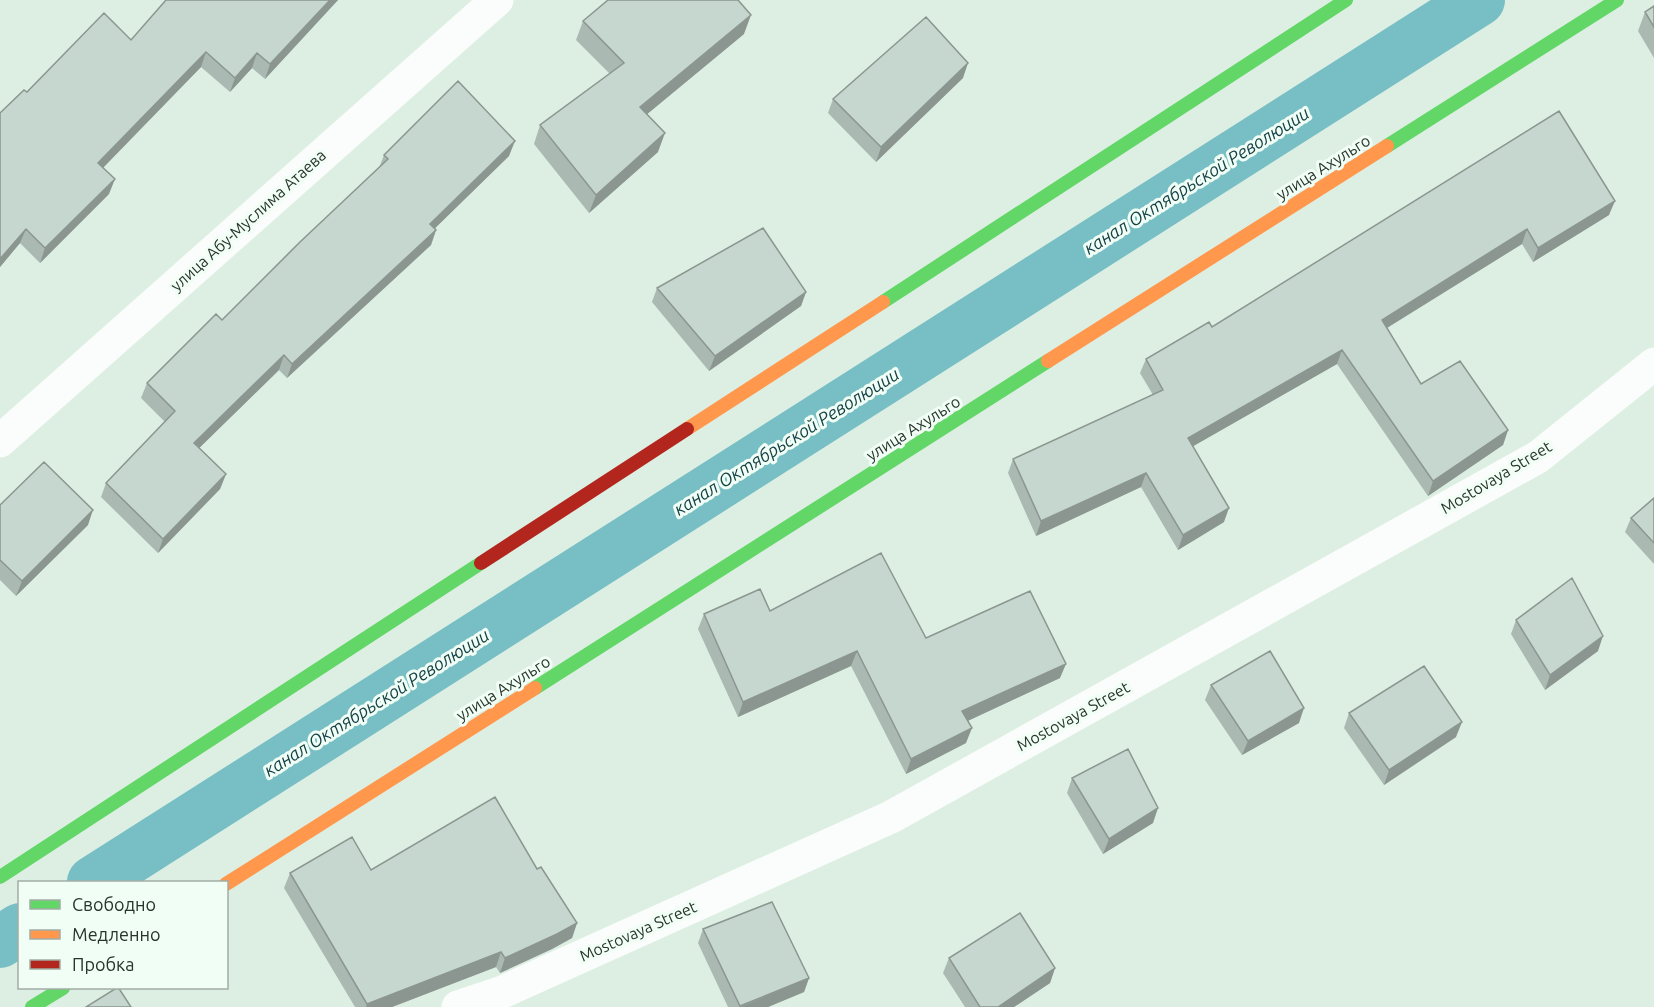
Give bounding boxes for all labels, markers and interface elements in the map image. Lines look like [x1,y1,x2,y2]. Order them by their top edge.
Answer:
water label: канал Октябрьской Революции [1080,102,1312,258]
street label: улица Ахульго [1273,131,1373,203]
street label: улица Абу-Муслима Атаева [167,146,329,294]
water label: канал Октябрьской Революции [670,363,902,519]
street label: улица Ахульго [863,392,963,464]
street label: Mostovaya Street [1437,436,1555,517]
water label: канал Октябрьской Революции [260,624,492,780]
street label: улица Ахульго [453,652,553,724]
street label: Mostovaya Street [1014,677,1133,754]
legend [18,881,228,989]
text: Свободно [72,894,156,914]
street label: Mostovaya Street [577,897,700,965]
text: Медленно [72,924,161,944]
text: Пробка [72,954,135,974]

